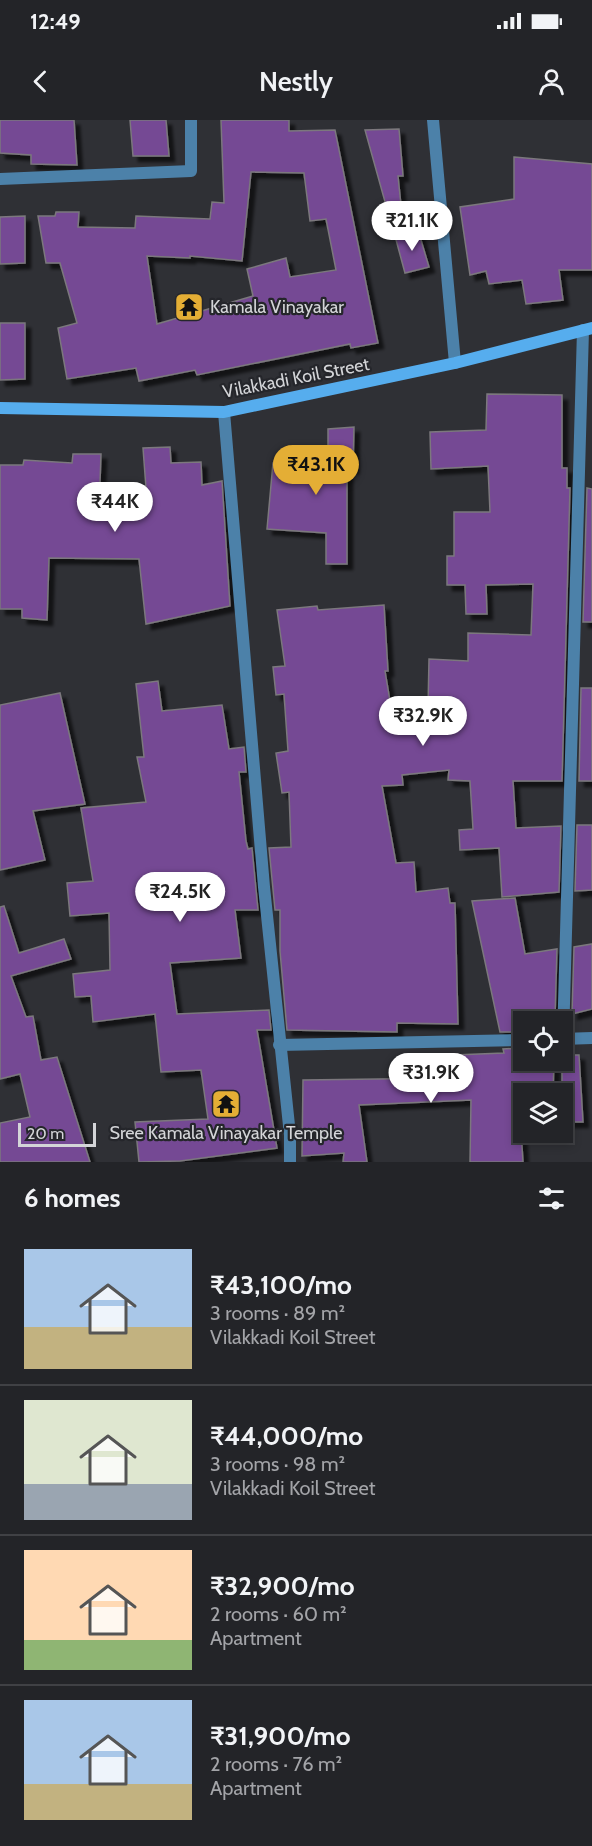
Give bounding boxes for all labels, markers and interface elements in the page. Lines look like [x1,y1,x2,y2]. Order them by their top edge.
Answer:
text: 12:49 [30,8,81,35]
icon: back [24,65,57,98]
text: Nestly [259,65,333,98]
icon: person [535,65,568,98]
pin: ₹21.1K [363,201,461,252]
text: ₹21.1K [386,208,438,232]
temple icon: Kamala Vinayakar [173,291,205,323]
place label: Kamala Vinayakar [210,296,344,318]
street label: Vilakkadi Koil Street [221,353,371,403]
pin: ₹43.1K [267,445,365,496]
text: ₹43.1K [287,452,345,476]
pin: ₹44K [79,482,151,533]
text: ₹44K [91,489,139,513]
pin: ₹32.9K [374,696,472,747]
text: ₹32.9K [393,703,453,727]
pin: ₹24.5K [131,872,229,923]
text: ₹24.5K [149,879,211,903]
map controls [513,1011,573,1143]
button: locate [513,1011,573,1071]
pin: ₹31.9K [382,1053,480,1104]
text: ₹31.9K [403,1060,459,1084]
button: layers [513,1083,573,1143]
temple icon: Sree Kamala Vinayakar Temple [210,1088,242,1120]
scale bar [18,1120,96,1148]
place label: Sree Kamala Vinayakar Temple [109,1122,343,1144]
text: 20 m [27,1124,64,1143]
text: 6 homes [24,1182,121,1214]
icon: filters [535,1182,568,1215]
text: ₹43,100/mo [210,1269,352,1301]
icon: home [72,1273,144,1345]
text: 3 rooms · 89 m² [210,1301,345,1325]
text: Vilakkadi Koil Street [210,1325,375,1349]
text: ₹44,000/mo [210,1420,363,1452]
icon: home [72,1424,144,1496]
text: 3 rooms · 98 m² [210,1452,345,1476]
text: Vilakkadi Koil Street [210,1476,375,1500]
text: ₹32,900/mo [210,1570,355,1602]
icon: home [72,1574,144,1646]
text: 2 rooms · 60 m² [210,1602,347,1626]
text: Apartment [210,1626,302,1650]
text: ₹31,900/mo [210,1720,350,1752]
icon: home [72,1724,144,1796]
text: 2 rooms · 76 m² [210,1752,342,1776]
text: Apartment [210,1776,302,1800]

